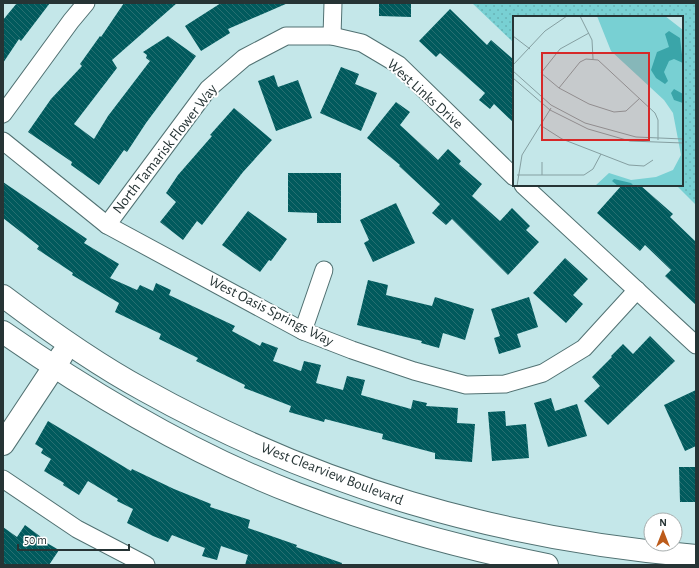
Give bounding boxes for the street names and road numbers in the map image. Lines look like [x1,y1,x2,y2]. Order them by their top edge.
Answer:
street label: West Links Drive [384,56,466,132]
street label: North Tamarisk Flower Way [110,81,220,216]
street label: West Oasis Springs Way [206,273,336,349]
street label: West Clearview Boulevard [259,440,405,508]

